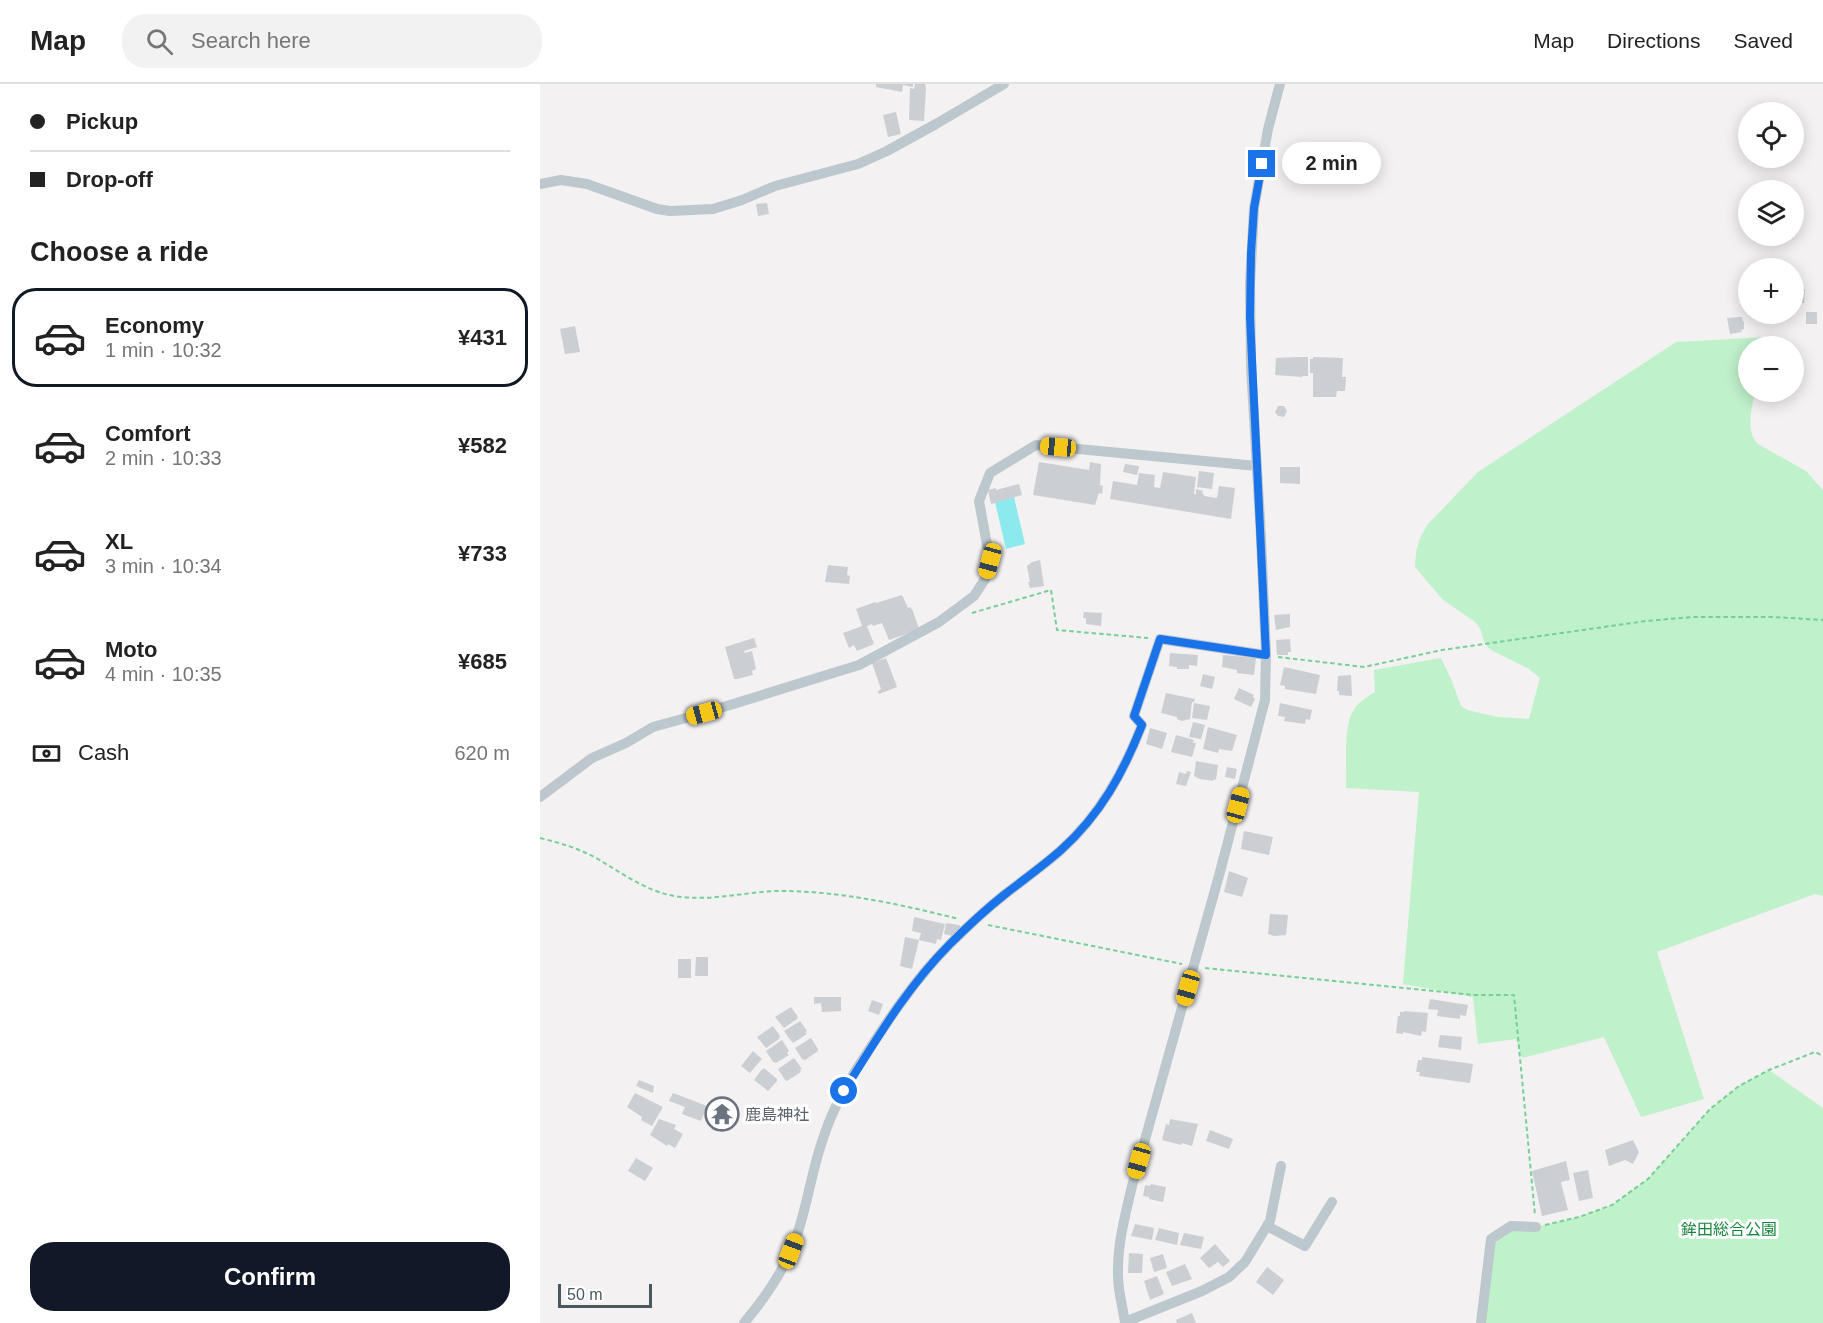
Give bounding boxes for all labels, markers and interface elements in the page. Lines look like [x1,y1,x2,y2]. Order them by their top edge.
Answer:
search box [122,14,542,68]
text: Map [30,25,86,56]
icon: search [143,25,176,58]
text: Search here [191,28,311,53]
text: Map [1533,29,1574,52]
text: Directions [1607,29,1700,52]
text: Saved [1733,29,1793,52]
map controls [1738,102,1804,402]
button: locate [1738,102,1804,168]
text: Pickup [66,109,138,134]
callout: 2 min [1283,143,1382,185]
route end [1248,150,1275,177]
text: 2 min [1305,152,1358,174]
text: Drop-off [66,167,153,192]
button: layers [1738,180,1804,246]
text: Choose a ride [30,237,209,267]
button: + [1738,258,1804,324]
icon: car [33,311,87,365]
text: Economy [105,313,204,338]
text: ¥431 [458,325,507,350]
button: − [1738,336,1804,402]
text: 1 min · 10:32 [105,339,222,361]
icon: car [33,419,87,473]
text: Comfort [105,421,191,446]
text: ¥582 [458,433,507,458]
car [1039,436,1077,458]
text: 2 min · 10:33 [105,447,222,469]
icon: car [33,527,87,581]
text: XL [105,529,133,554]
text: ¥733 [458,541,507,566]
car [977,541,1003,581]
text: 3 min · 10:34 [105,555,222,577]
icon: car [33,635,87,689]
text: Moto [105,637,158,662]
text: ¥685 [458,649,507,674]
text: 4 min · 10:35 [105,663,222,685]
car [684,700,724,726]
icon: cash [30,737,63,770]
text: Cash [78,740,129,765]
text: 620 m [454,742,510,764]
car [1225,785,1251,825]
car [1174,968,1202,1008]
route start [830,1077,857,1104]
temple icon: 鹿島神社 [704,1096,740,1132]
place label: 鹿島神社 [745,1106,809,1123]
car [1125,1141,1153,1181]
park label: 鉾田総合公園 [1681,1221,1777,1238]
car [776,1231,806,1271]
button: Confirm [30,1242,510,1311]
scale bar [558,1281,652,1308]
text: 50 m [567,1286,603,1303]

